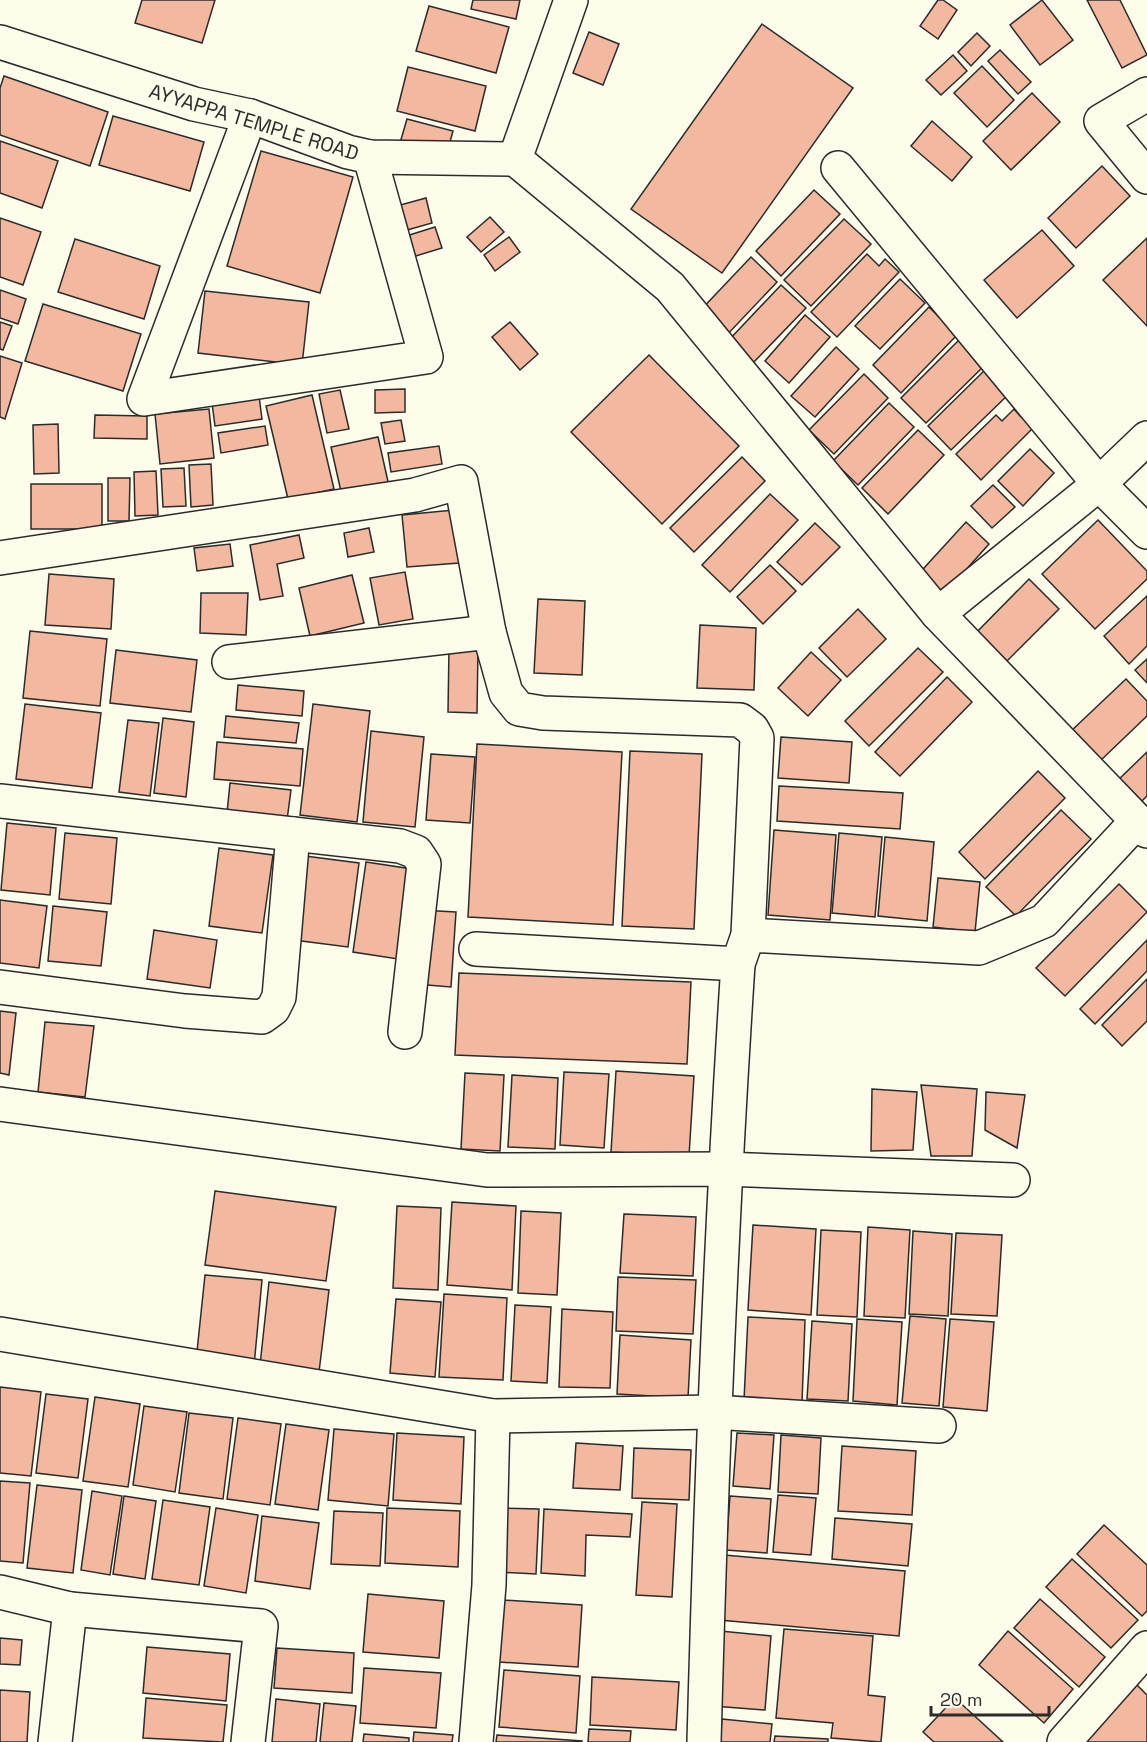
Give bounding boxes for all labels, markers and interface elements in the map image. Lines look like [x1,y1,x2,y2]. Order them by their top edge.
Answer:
street label: AYYAPPA TEMPLE ROAD [146,78,362,166]
scale bar [931,1679,1050,1717]
text: 20 m [940,1688,983,1711]

